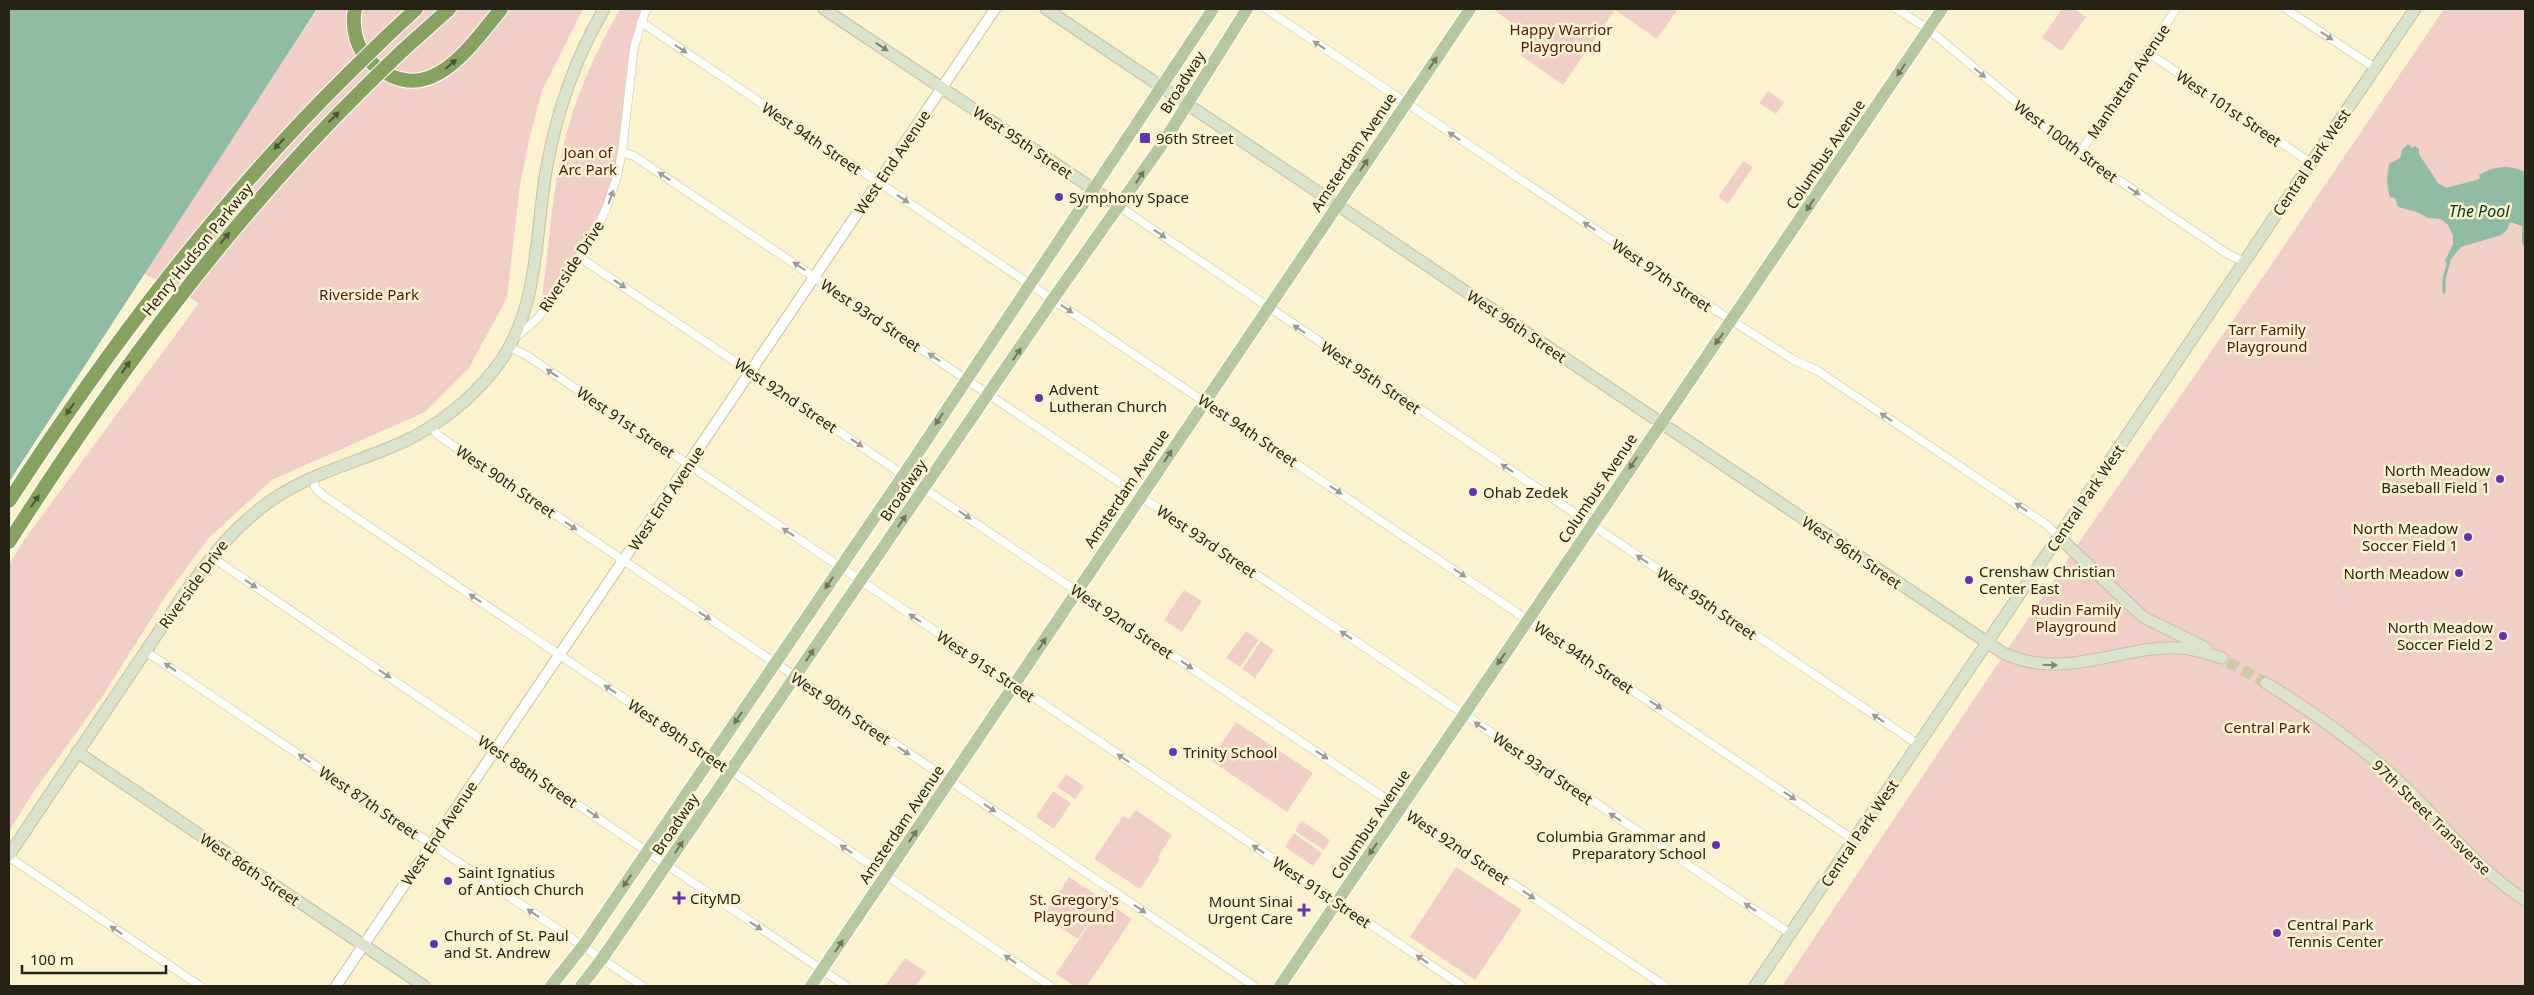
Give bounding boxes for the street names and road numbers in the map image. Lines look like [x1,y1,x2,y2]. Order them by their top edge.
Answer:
street label: Manhattan Avenue [2082,20,2174,142]
street label: Broadway [1155,47,1209,117]
street label: West 101st Street [2173,65,2286,151]
street label: Amsterdam Avenue [1306,89,1400,215]
street label: Columbus Avenue [1781,95,1869,213]
street label: West 100th Street [2010,95,2122,187]
street label: West 94th Street [758,97,866,179]
street label: West 95th Street [969,101,1077,183]
street label: Central Park West [2268,104,2355,219]
street label: West End Avenue [850,106,934,218]
street label: Henry Hudson Parkway [137,178,257,319]
street label: Riverside Drive [534,216,608,316]
street label: West 97th Street [1608,234,1716,316]
street label: West 93rd Street [817,274,925,356]
street label: West 96th Street [1463,285,1571,367]
street label: West 95th Street [1317,336,1425,418]
street label: West 92nd Street [731,353,842,437]
street label: West 91st Street [573,382,679,463]
street label: West 94th Street [1194,389,1302,471]
street label: Amsterdam Avenue [1079,425,1173,551]
street label: Columbus Avenue [1553,429,1641,547]
street label: West 90th Street [452,440,560,522]
street label: Central Park West [2042,440,2129,555]
street label: West End Avenue [624,442,708,554]
street label: Broadway [875,455,931,525]
street label: West 93rd Street [1153,500,1261,582]
street label: West 96th Street [1798,511,1906,593]
street label: Riverside Drive [154,536,232,632]
street label: West 95th Street [1653,562,1761,644]
street label: West 92nd Street [1067,579,1178,663]
street label: West 94th Street [1530,616,1638,698]
street label: West 91st Street [933,626,1039,707]
street label: West 90th Street [787,667,895,749]
street label: West 89th Street [624,694,732,776]
street label: West 93rd Street [1489,727,1597,809]
street label: West 88th Street [474,730,582,812]
street label: 97th Street Transverse [2368,755,2496,879]
street label: West 87th Street [315,761,423,843]
street label: Amsterdam Avenue [854,761,948,887]
street label: Columbus Avenue [1326,765,1414,883]
street label: Central Park West [1816,775,1903,890]
street label: West End Avenue [397,777,481,889]
street label: Broadway [647,789,703,859]
street label: West 92nd Street [1403,805,1514,889]
street label: West 86th Street [196,828,304,910]
street label: West 91st Street [1269,852,1375,933]

